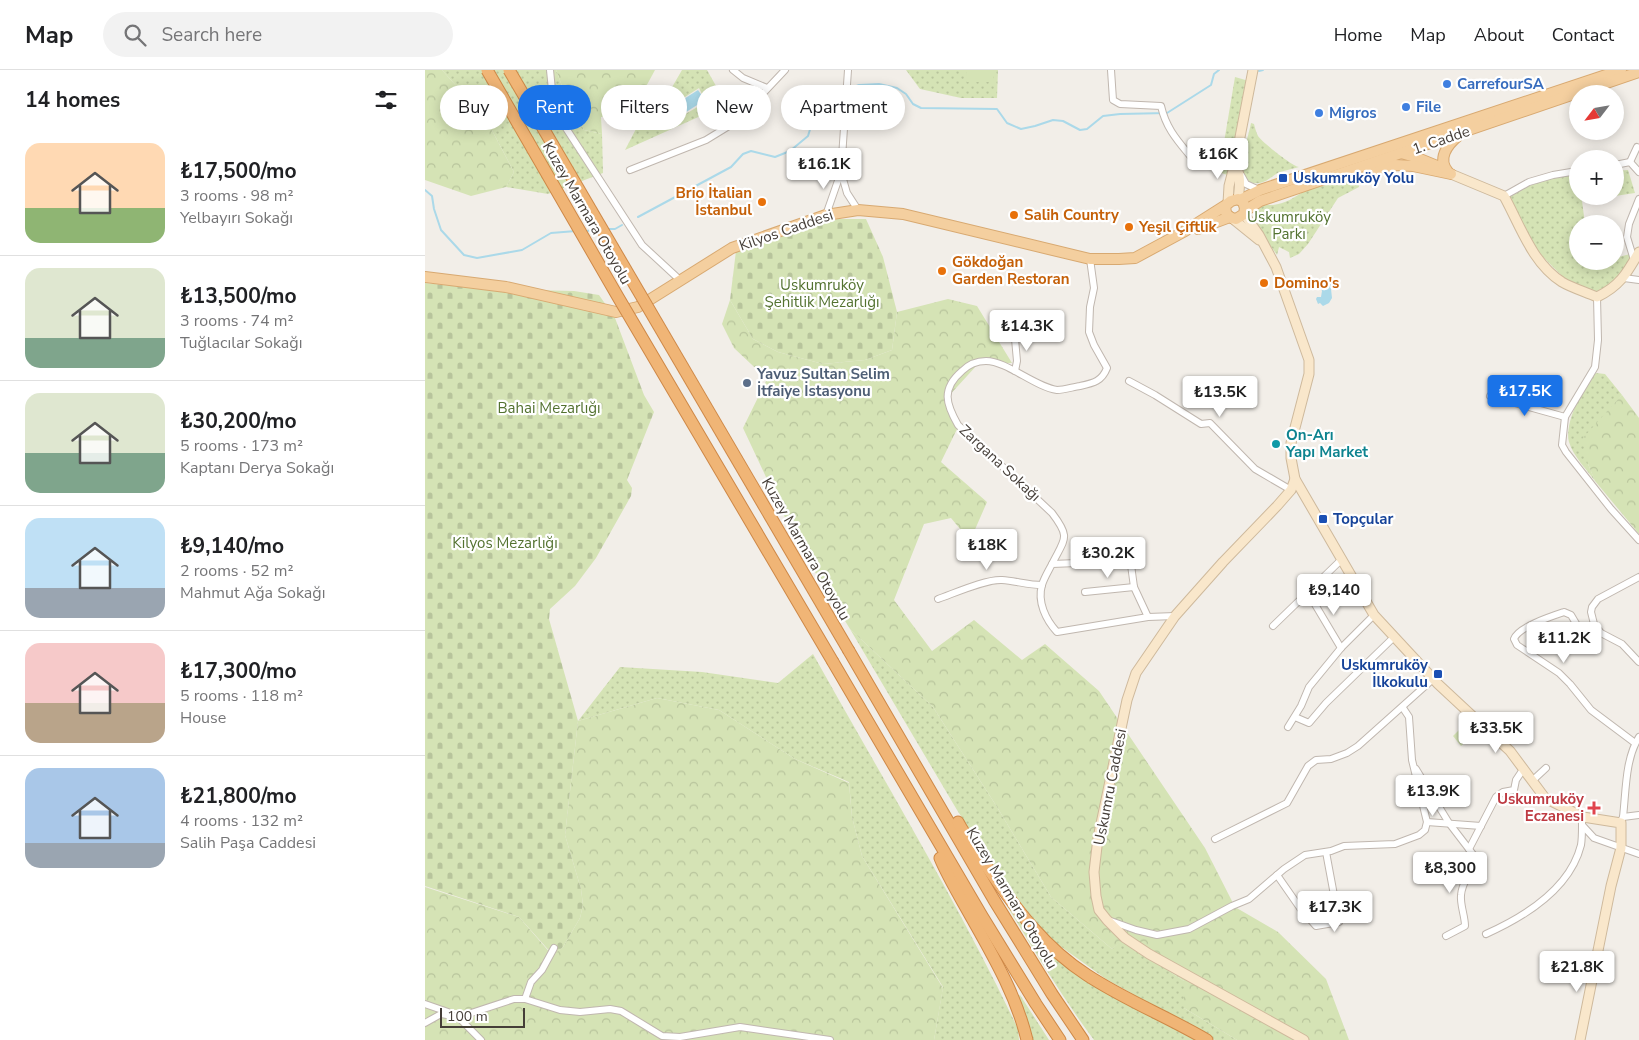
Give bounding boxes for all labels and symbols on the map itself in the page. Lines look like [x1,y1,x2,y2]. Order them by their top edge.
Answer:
place label: CarrefourSA [1457,74,1545,94]
marker: CarrefourSA [1441,78,1453,90]
north arrow [1569,85,1624,140]
place label: File [1416,97,1441,117]
marker: File [1400,101,1412,113]
place label: Migros [1329,103,1377,123]
marker: Migros [1313,107,1325,119]
street label: 1. Cadde [1410,121,1472,159]
street label: Kuzey Marmara Otoyolu [538,138,636,288]
pin: ₺16K [1188,138,1248,180]
pin: ₺16.1K [783,148,865,190]
place label: Uskumruköy Yolu [1293,168,1414,188]
marker: Uskumruköy Yolu [1277,172,1289,184]
place label: Brio İtalian İstanbul [676,183,752,220]
marker: Brio İtalian İstanbul [756,196,768,208]
street label: Kilyos Caddesi [736,205,836,255]
place label: Salih Country [1024,205,1119,225]
park label: Uskumruköy Parkı [1247,207,1331,244]
marker: Salih Country [1008,209,1020,221]
place label: Yeşil Çiftlik [1138,217,1218,237]
marker: Yeşil Çiftlik [1123,221,1135,233]
place label: Gökdoğan Garden Restoran [952,252,1070,289]
marker: Gökdoğan Garden Restoran [936,265,948,277]
place label: Domino's [1274,273,1339,293]
park label: Uskumruköy Şehitlik Mezarlığı [765,275,879,312]
marker: Domino's [1258,277,1270,289]
pin: ₺14.3K [986,310,1068,352]
place label: Yavuz Sultan Selim İtfaiye İstasyonu [756,364,890,401]
pin: ₺17.5K [1484,374,1566,417]
pin: ₺13.5K [1179,376,1261,418]
marker: Yavuz Sultan Selim İtfaiye İstasyonu [741,377,753,389]
park label: Bahai Mezarlığı [497,398,601,418]
street label: Zargana Sokağı [955,420,1045,506]
place label: On-Arı Yapı Market [1285,425,1368,462]
marker: On-Arı Yapı Market [1270,438,1282,450]
street label: Kuzey Marmara Otoyolu [757,474,855,624]
place label: Topçular [1333,509,1394,529]
marker: Topçular [1317,513,1329,525]
pin: ₺18K [957,528,1017,571]
park label: Kilyos Mezarlığı [452,533,558,553]
pin: ₺30.2K [1067,536,1149,579]
pin: ₺9,140 [1293,574,1375,616]
pin: ₺11.2K [1523,622,1605,664]
place label: Uskumruköy İlkokulu [1341,655,1428,692]
marker: Uskumruköy İlkokulu [1432,668,1444,680]
pin: ₺33.5K [1455,712,1537,754]
street label: Uskumru Caddesi [1089,727,1131,847]
pin: ₺13.9K [1392,774,1474,817]
place label: Uskumruköy Eczanesi [1497,789,1584,826]
marker: Uskumruköy Eczanesi [1588,802,1600,814]
street label: Kuzey Marmara Otoyolu [962,824,1062,972]
pin: ₺8,300 [1409,852,1491,894]
pin: ₺17.3K [1294,890,1376,933]
pin: ₺21.8K [1536,950,1618,993]
scale bar [440,1005,525,1028]

